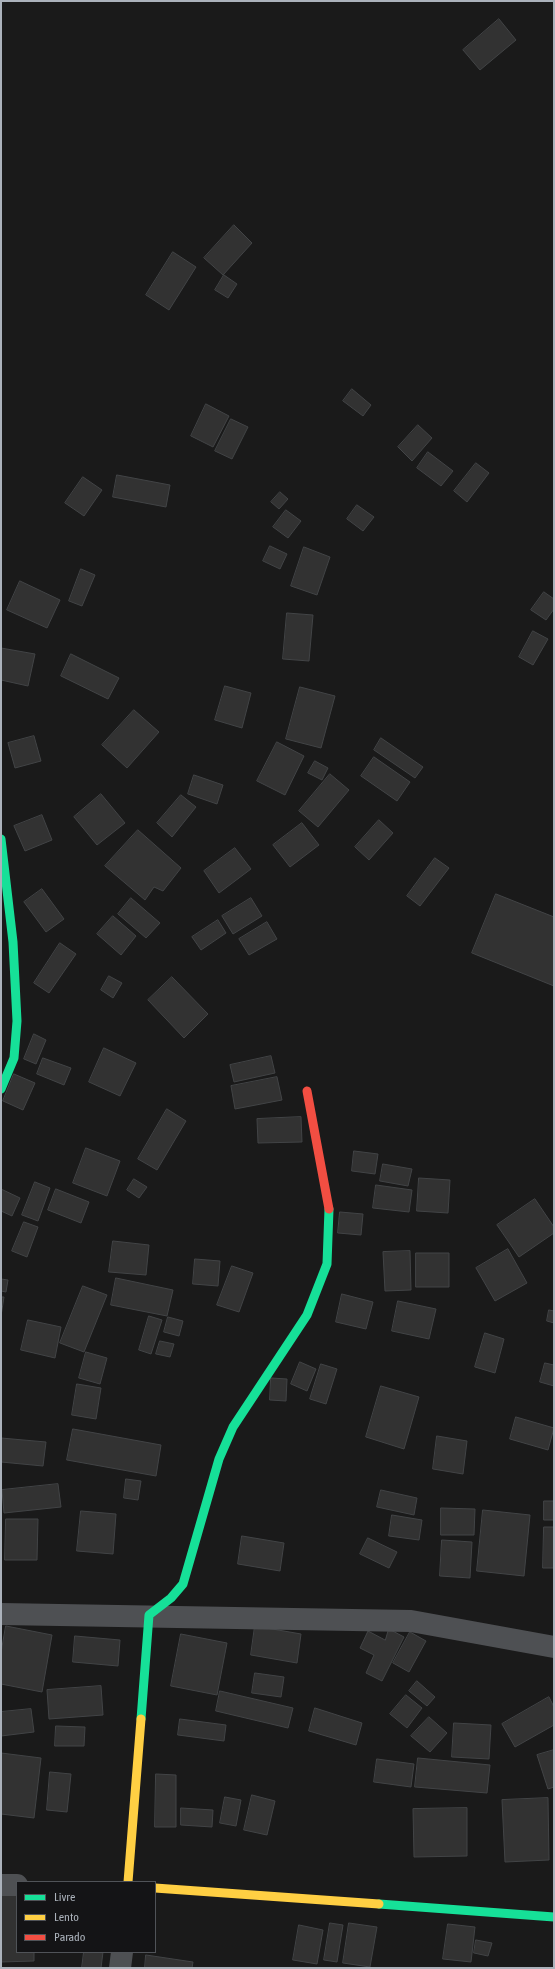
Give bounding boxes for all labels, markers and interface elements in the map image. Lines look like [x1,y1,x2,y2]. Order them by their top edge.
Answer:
legend [16,1881,156,1953]
text: Livre [54,1890,75,1904]
text: Lento [54,1910,79,1924]
text: Parado [54,1930,85,1944]

